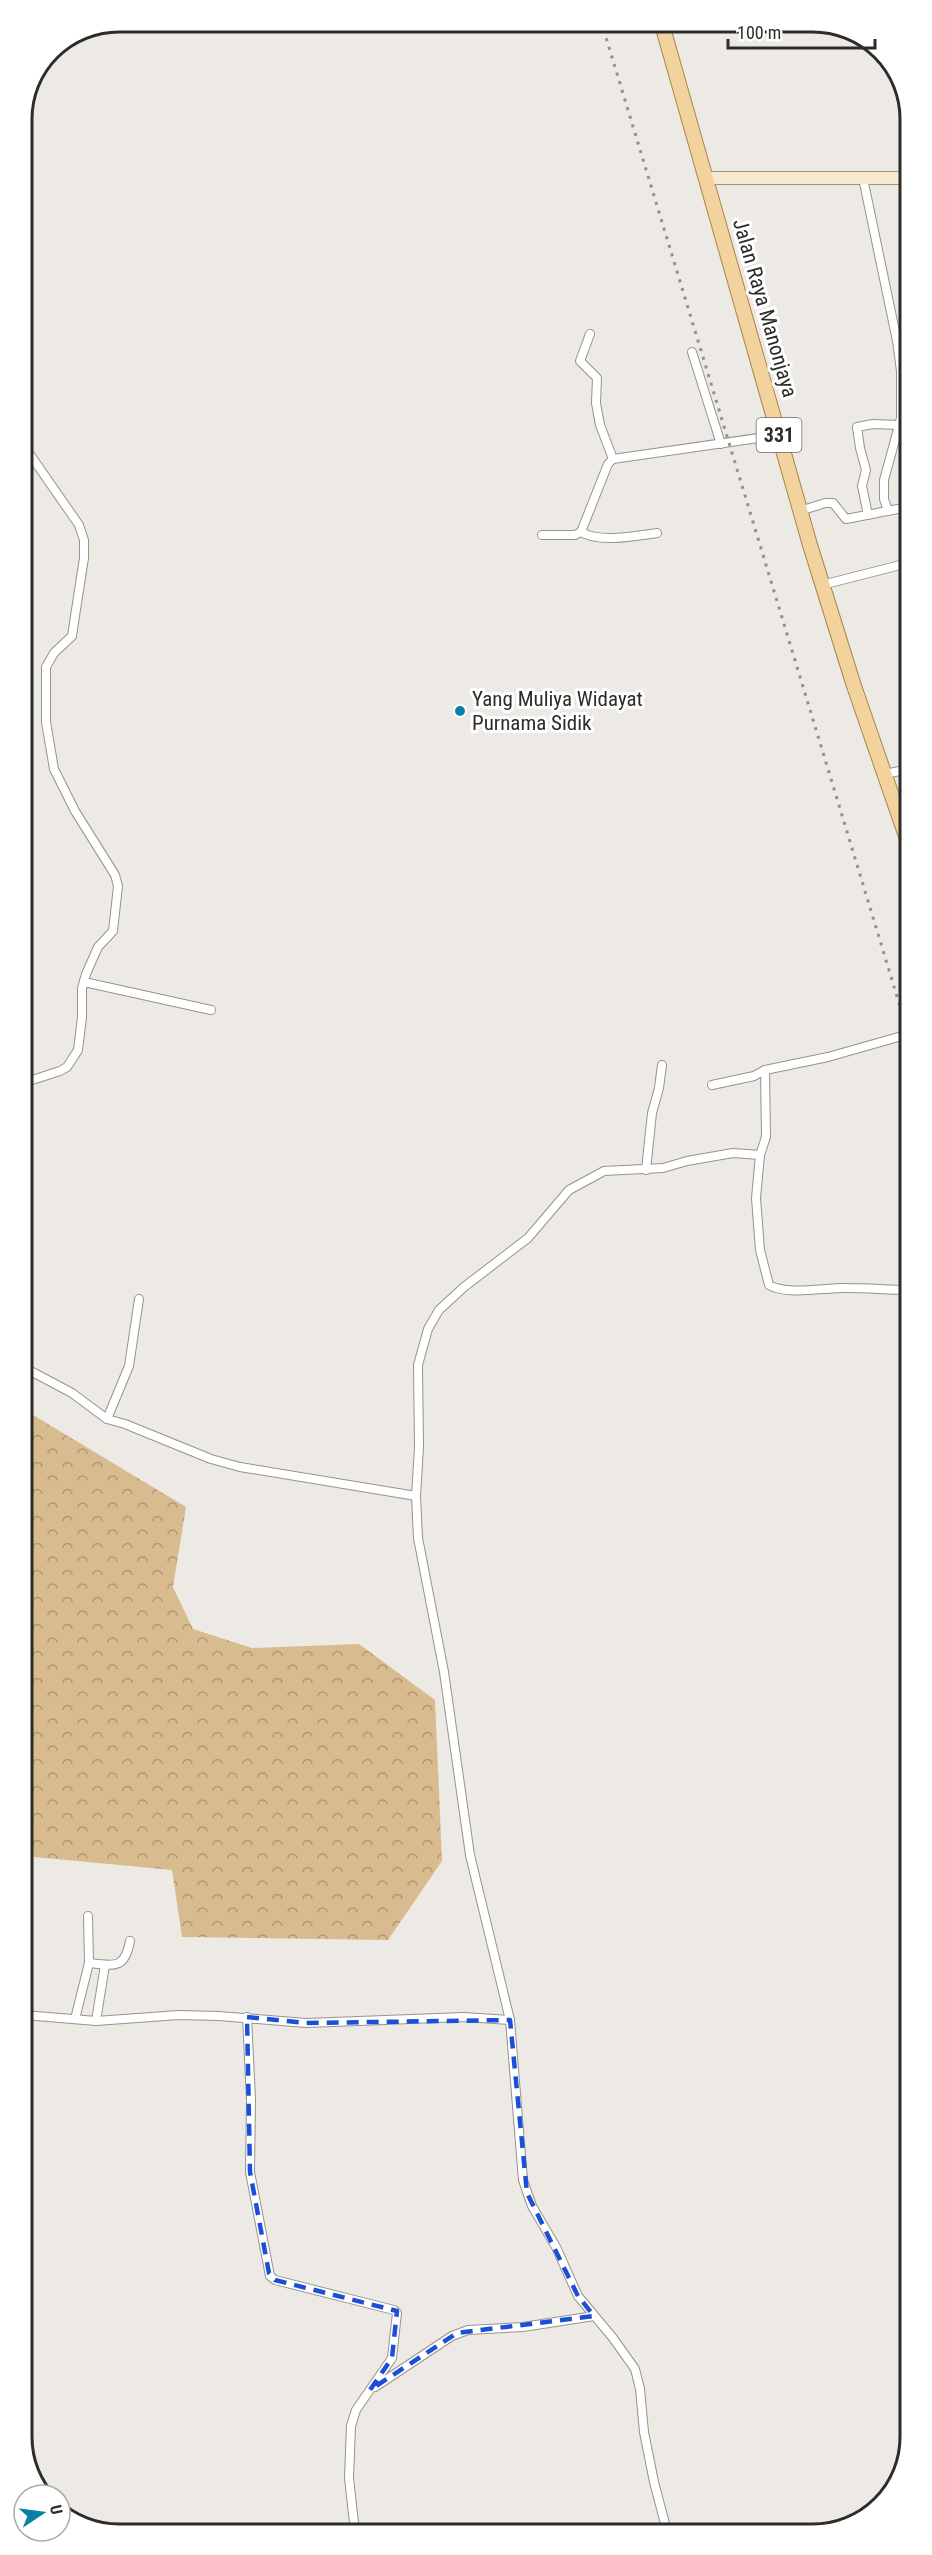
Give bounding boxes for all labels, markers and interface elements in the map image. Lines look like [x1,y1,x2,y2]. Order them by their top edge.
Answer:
scale bar [728,12,875,50]
text: 100 m [737,22,781,43]
street label: Jalan Raya Manonjaya [728,216,802,400]
road number: 331 [756,418,802,452]
place label: Yang Muliya Widayat Purnama Sidik [472,687,643,735]
marker: Yang Muliya Widayat Purnama Sidik [453,704,467,718]
north arrow [12,2483,72,2543]
text: U [46,2503,66,2516]

